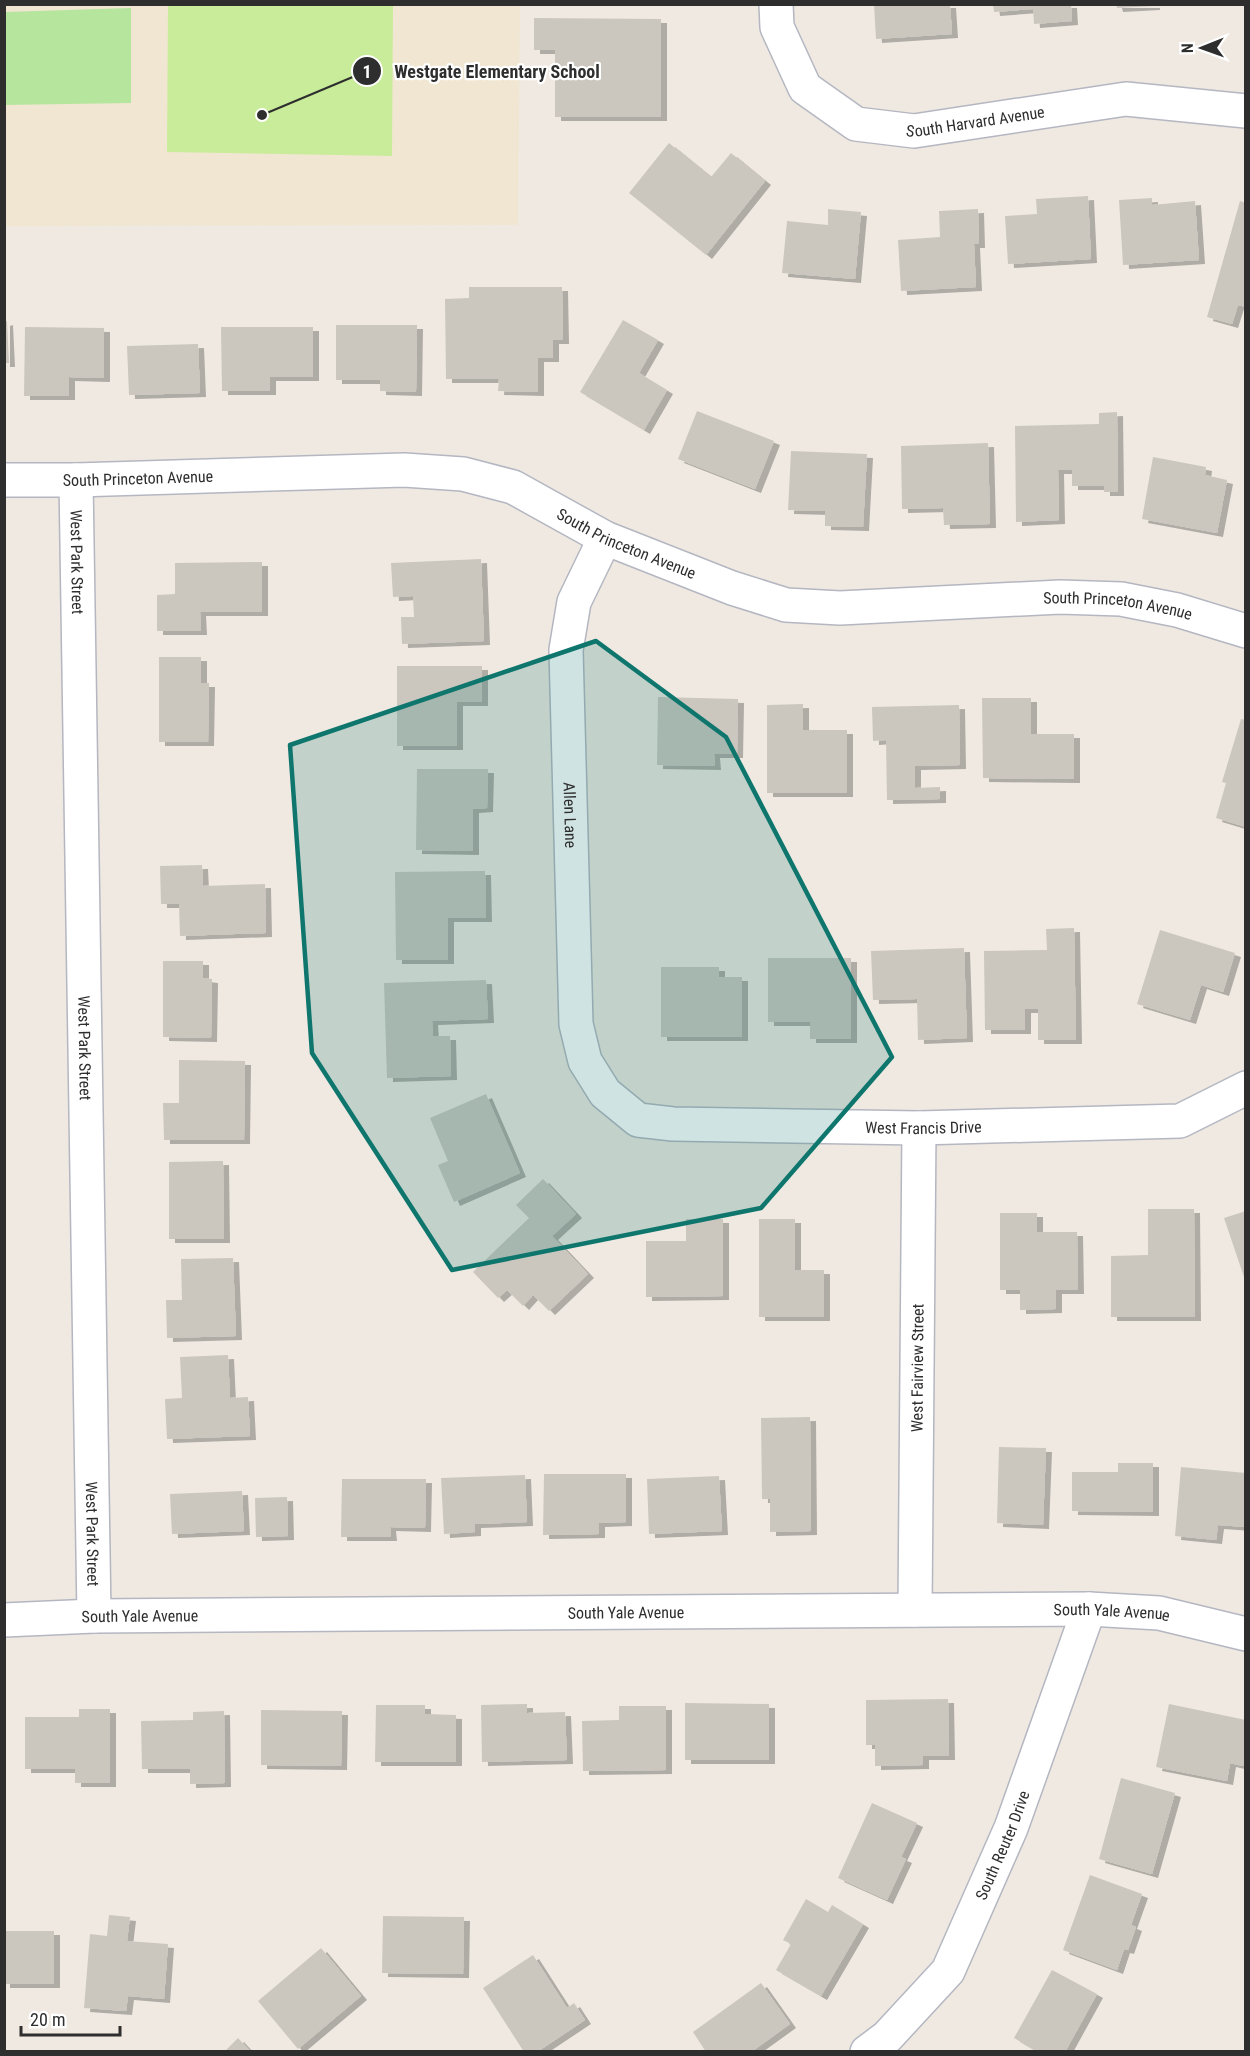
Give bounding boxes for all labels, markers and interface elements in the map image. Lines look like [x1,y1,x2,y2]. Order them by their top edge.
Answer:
north arrow [1172,18,1232,78]
text: N [1178,43,1197,53]
callout: Westgate Elementary School [352,53,612,89]
text: 1 [362,61,372,82]
text: Westgate Elementary School [394,61,600,82]
street label: South Harvard Avenue [905,102,1046,140]
street label: South Princeton Avenue [63,466,213,490]
street label: South Princeton Avenue [554,504,699,582]
street label: West Park Street [67,509,88,615]
street label: South Princeton Avenue [1043,587,1195,624]
street label: Allen Lane [560,782,581,848]
street label: West Park Street [75,995,95,1101]
street label: West Francis Drive [865,1117,982,1138]
street label: West Fairview Street [907,1303,927,1432]
street label: West Park Street [82,1481,103,1587]
street label: South Yale Avenue [1054,1599,1172,1625]
street label: South Yale Avenue [568,1602,684,1622]
street label: South Yale Avenue [81,1606,198,1626]
street label: South Reuter Drive [971,1788,1033,1903]
scale bar [21,1999,120,2037]
text: 20 m [30,2009,65,2030]

